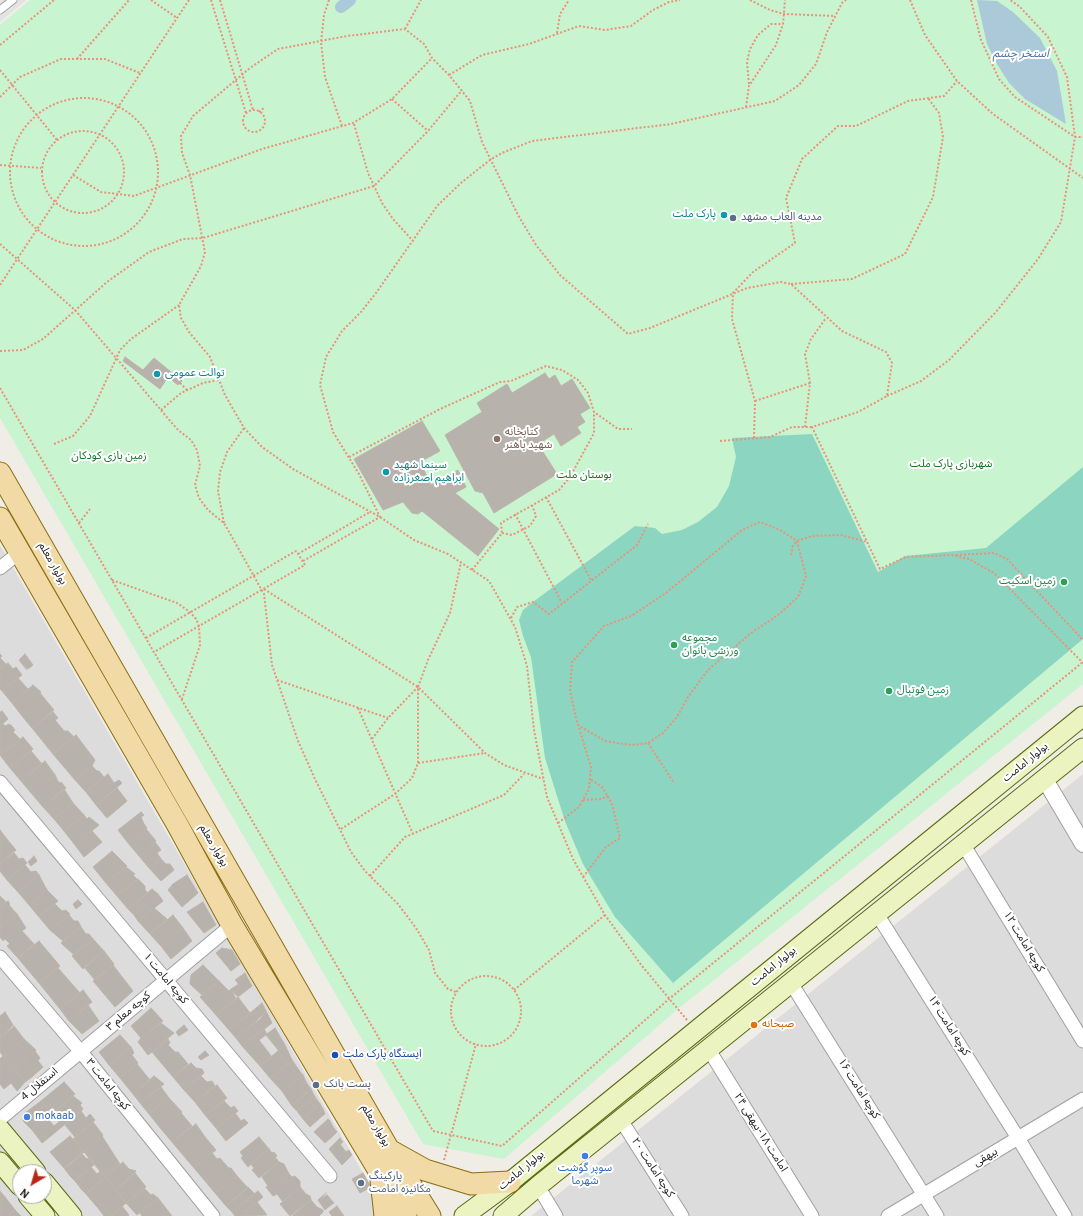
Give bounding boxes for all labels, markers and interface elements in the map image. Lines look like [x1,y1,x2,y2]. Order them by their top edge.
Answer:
water label: استخر چشم [993,48,1049,62]
place label: پارک ملت [673,208,716,222]
marker: پارک ملت [719,210,729,220]
place label: مدينه العاب مشهد [741,211,822,225]
marker: مدينه العاب مشهد [728,213,738,223]
place label: توالت عمومی [165,367,225,381]
marker: توالت عمومی [152,369,162,379]
place label: کتابخانه شهید باهنر [505,426,552,452]
marker: کتابخانه شهید باهنر [492,434,502,444]
park label: زمین بازی کودکان [71,450,147,464]
park label: شهربازی پارک ملت [910,458,992,472]
place label: سینما شهید ابراهیم اصغرزاده [394,459,464,485]
marker: سینما شهید ابراهیم اصغرزاده [381,467,391,477]
park label: بوستان ملت [556,469,612,483]
street label: بولوار معلم [35,540,69,588]
place label: زمین اسکیت [999,575,1056,589]
marker: زمین اسکیت [1059,577,1069,587]
place label: مجموعه ورزشی بانوان [682,632,738,658]
marker: مجموعه ورزشی بانوان [669,640,679,650]
place label: زمین فوتبال [897,684,949,698]
marker: زمین فوتبال [884,686,894,696]
street label: بولوار امامت [1001,741,1051,785]
street label: بولوار معلم [196,823,230,869]
street label: کوچه امامت ۱۲ [1000,909,1046,975]
street label: بولوار امامت [749,945,799,989]
street label: کوچه امامت ۱ [140,951,190,1007]
street label: کوچه معلم ۳ [104,990,154,1034]
street label: کوچه امامت ۱۴ [924,993,972,1059]
place label: صبحانه [762,1018,794,1032]
marker: صبحانه [749,1020,759,1030]
place label: ایستگاه پارک ملت [343,1048,422,1062]
marker: ایستگاه پارک ملت [330,1050,340,1060]
street label: کوچه امامت ۱۶ [834,1056,882,1122]
street label: کوچه امامت ۳ [82,1057,132,1113]
street label: استقلال 4 [19,1066,61,1104]
place label: پست بانک [324,1078,371,1092]
marker: پست بانک [311,1080,321,1090]
street label: امامت ۱۸-بیهقی ۲۴ [730,1091,790,1175]
street label: بولوار معلم [358,1103,392,1149]
place label: mokaab [35,1110,74,1124]
marker: mokaab [22,1112,32,1122]
street label: کوچه امامت ۲۰ [628,1136,676,1200]
street label: بیهقی [971,1146,1001,1170]
street label: بولوار امامت [497,1149,547,1193]
marker: سوپر گوشت شهرما [580,1151,590,1161]
place label: سوپر گوشت شهرما [558,1162,612,1188]
north arrow [12,1164,52,1204]
place label: پارکینگ مکانیزه امامت [369,1170,431,1196]
marker: پارکینگ مکانیزه امامت [356,1178,366,1188]
text: N [18,1185,33,1201]

